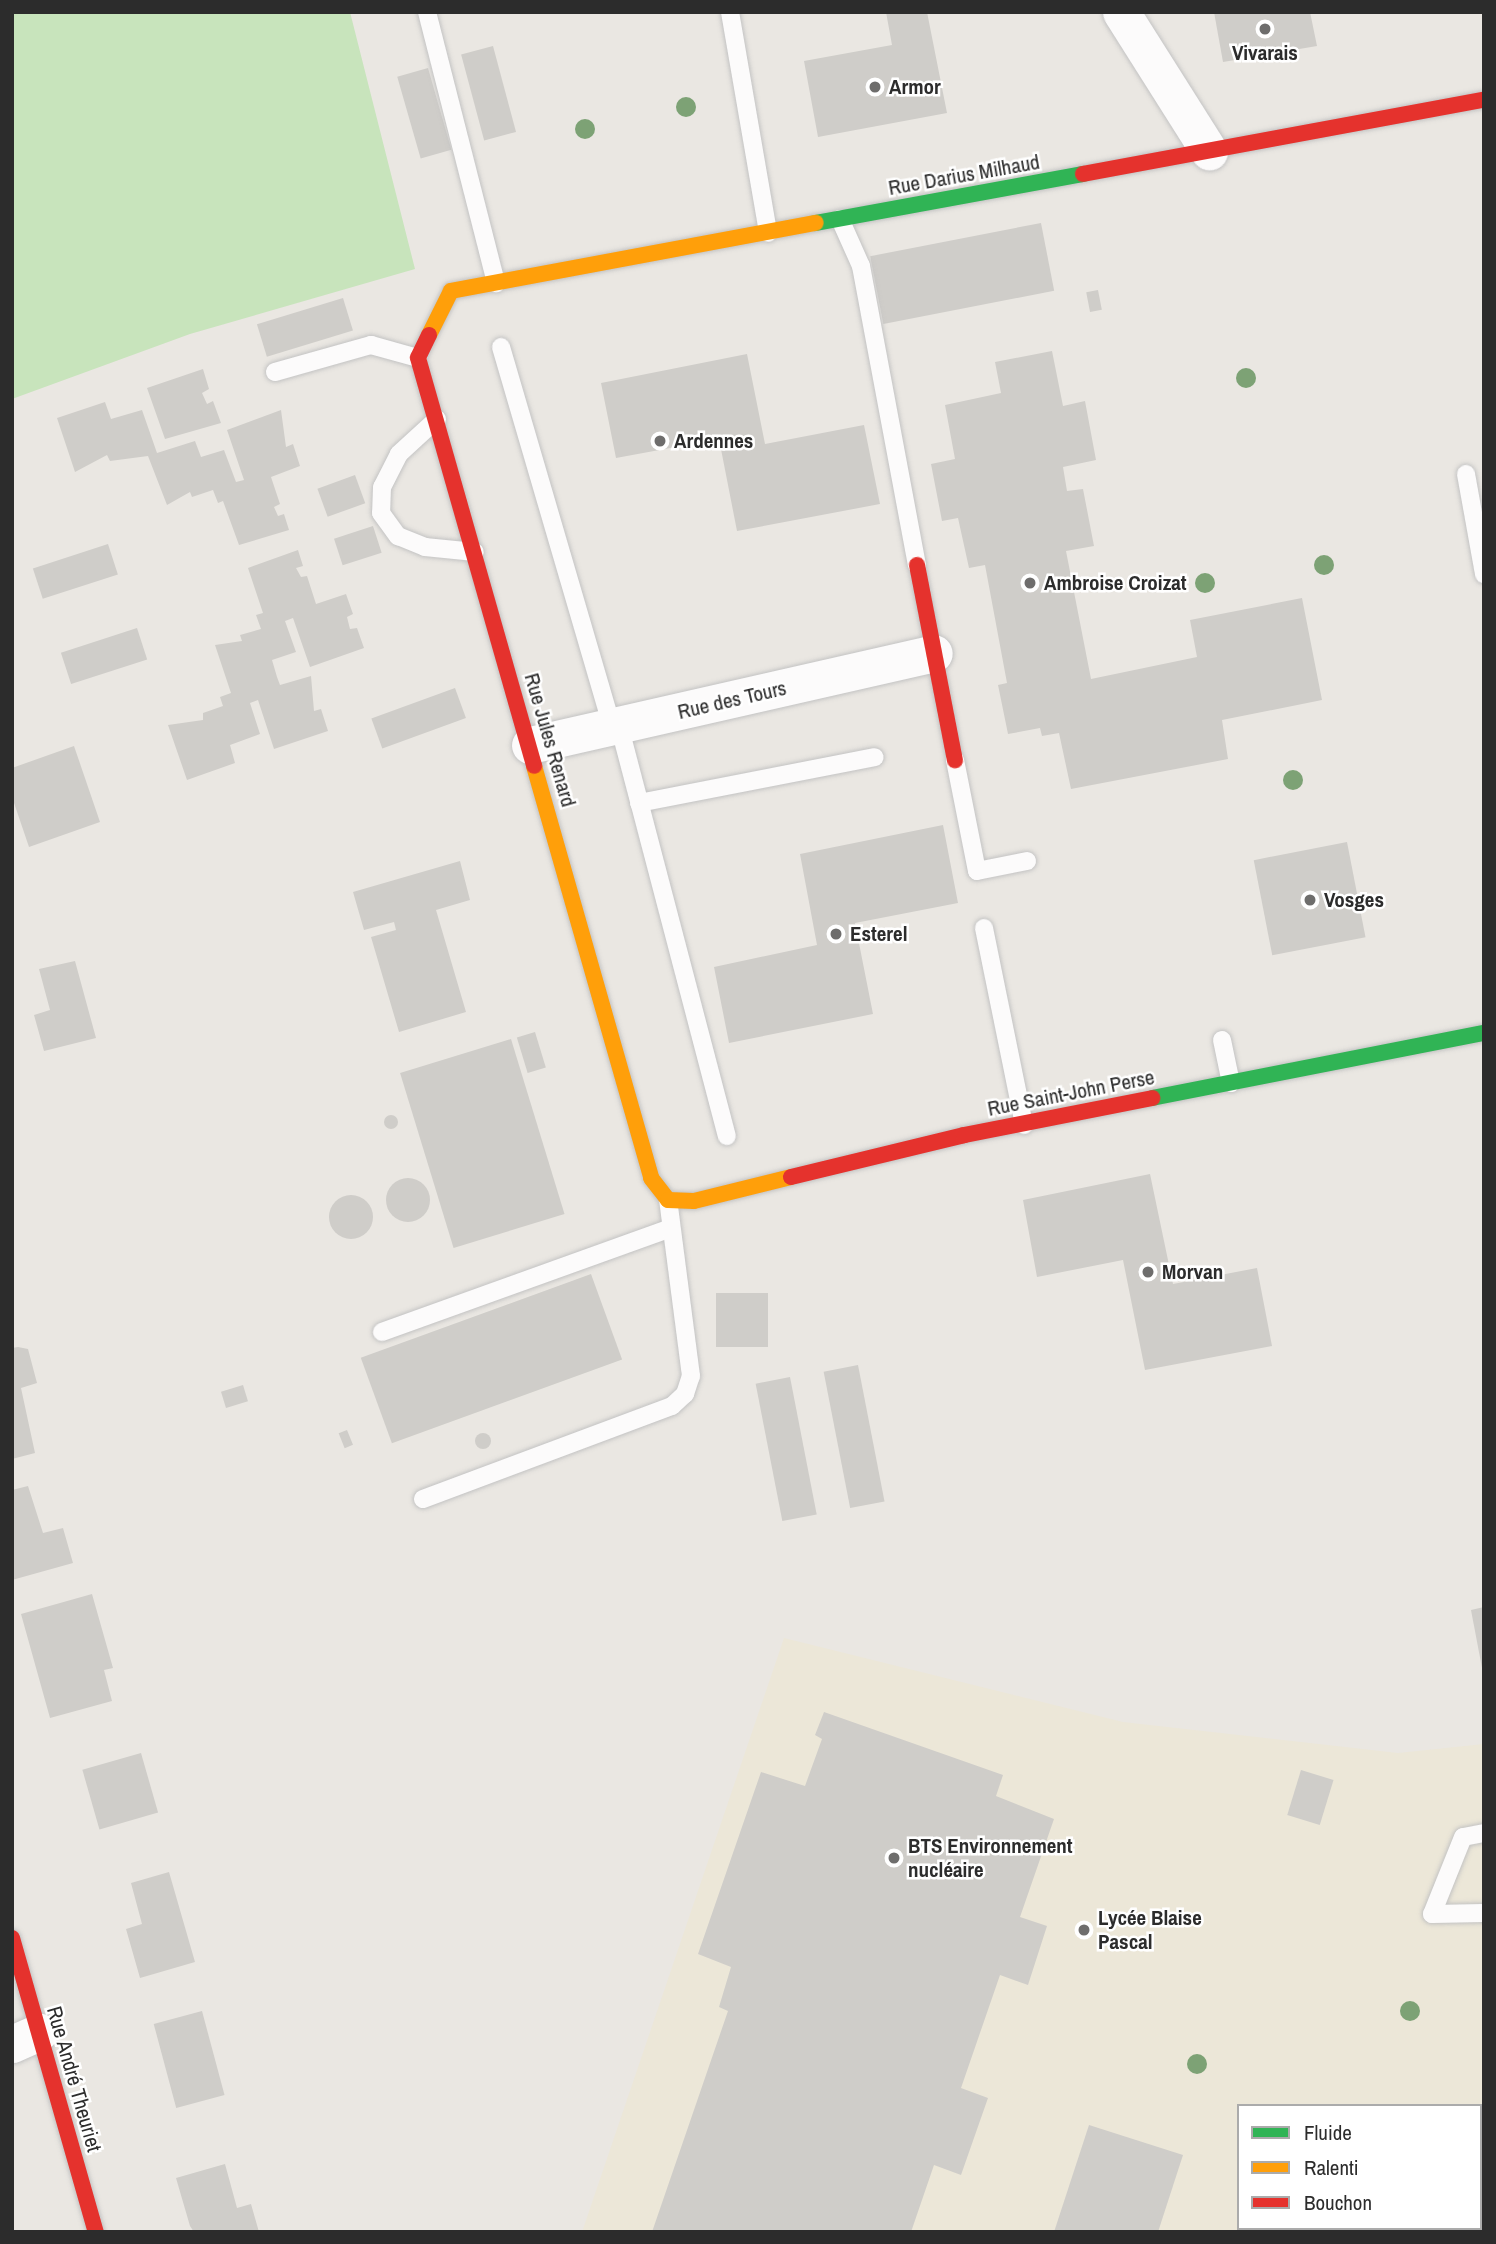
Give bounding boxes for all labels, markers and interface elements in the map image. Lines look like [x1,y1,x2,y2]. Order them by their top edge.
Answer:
marker: Vivarais [1257,21,1273,37]
place label: Vivarais [1232,40,1298,66]
place label: Armor [889,74,941,100]
marker: Armor [867,79,883,95]
street label: Rue Darius Milhaud [886,149,1042,201]
place label: Ardennes [674,428,753,454]
marker: Ardennes [652,433,668,449]
place label: Ambroise Croizat [1044,570,1187,596]
marker: Ambroise Croizat [1022,575,1038,591]
street label: Rue Jules Renard [519,670,581,810]
street label: Rue des Tours [675,675,789,725]
place label: Vosges [1324,887,1384,913]
marker: Vosges [1302,892,1318,908]
place label: Esterel [850,921,907,947]
marker: Esterel [828,926,844,942]
street label: Rue Saint-John Perse [985,1064,1157,1122]
place label: Morvan [1162,1259,1223,1285]
marker: Morvan [1140,1264,1156,1280]
place label: BTS Environnement nucléaire [908,1833,1073,1883]
marker: BTS Environnement nucléaire [886,1850,902,1866]
place label: Lycée Blaise Pascal [1098,1905,1202,1955]
marker: Lycée Blaise Pascal [1076,1922,1092,1938]
street label: Rue André Theuriet [41,2003,107,2155]
legend [1237,2104,1482,2230]
text: Fluide [1304,2118,1352,2147]
text: Ralenti [1304,2153,1359,2182]
text: Bouchon [1304,2188,1372,2217]

